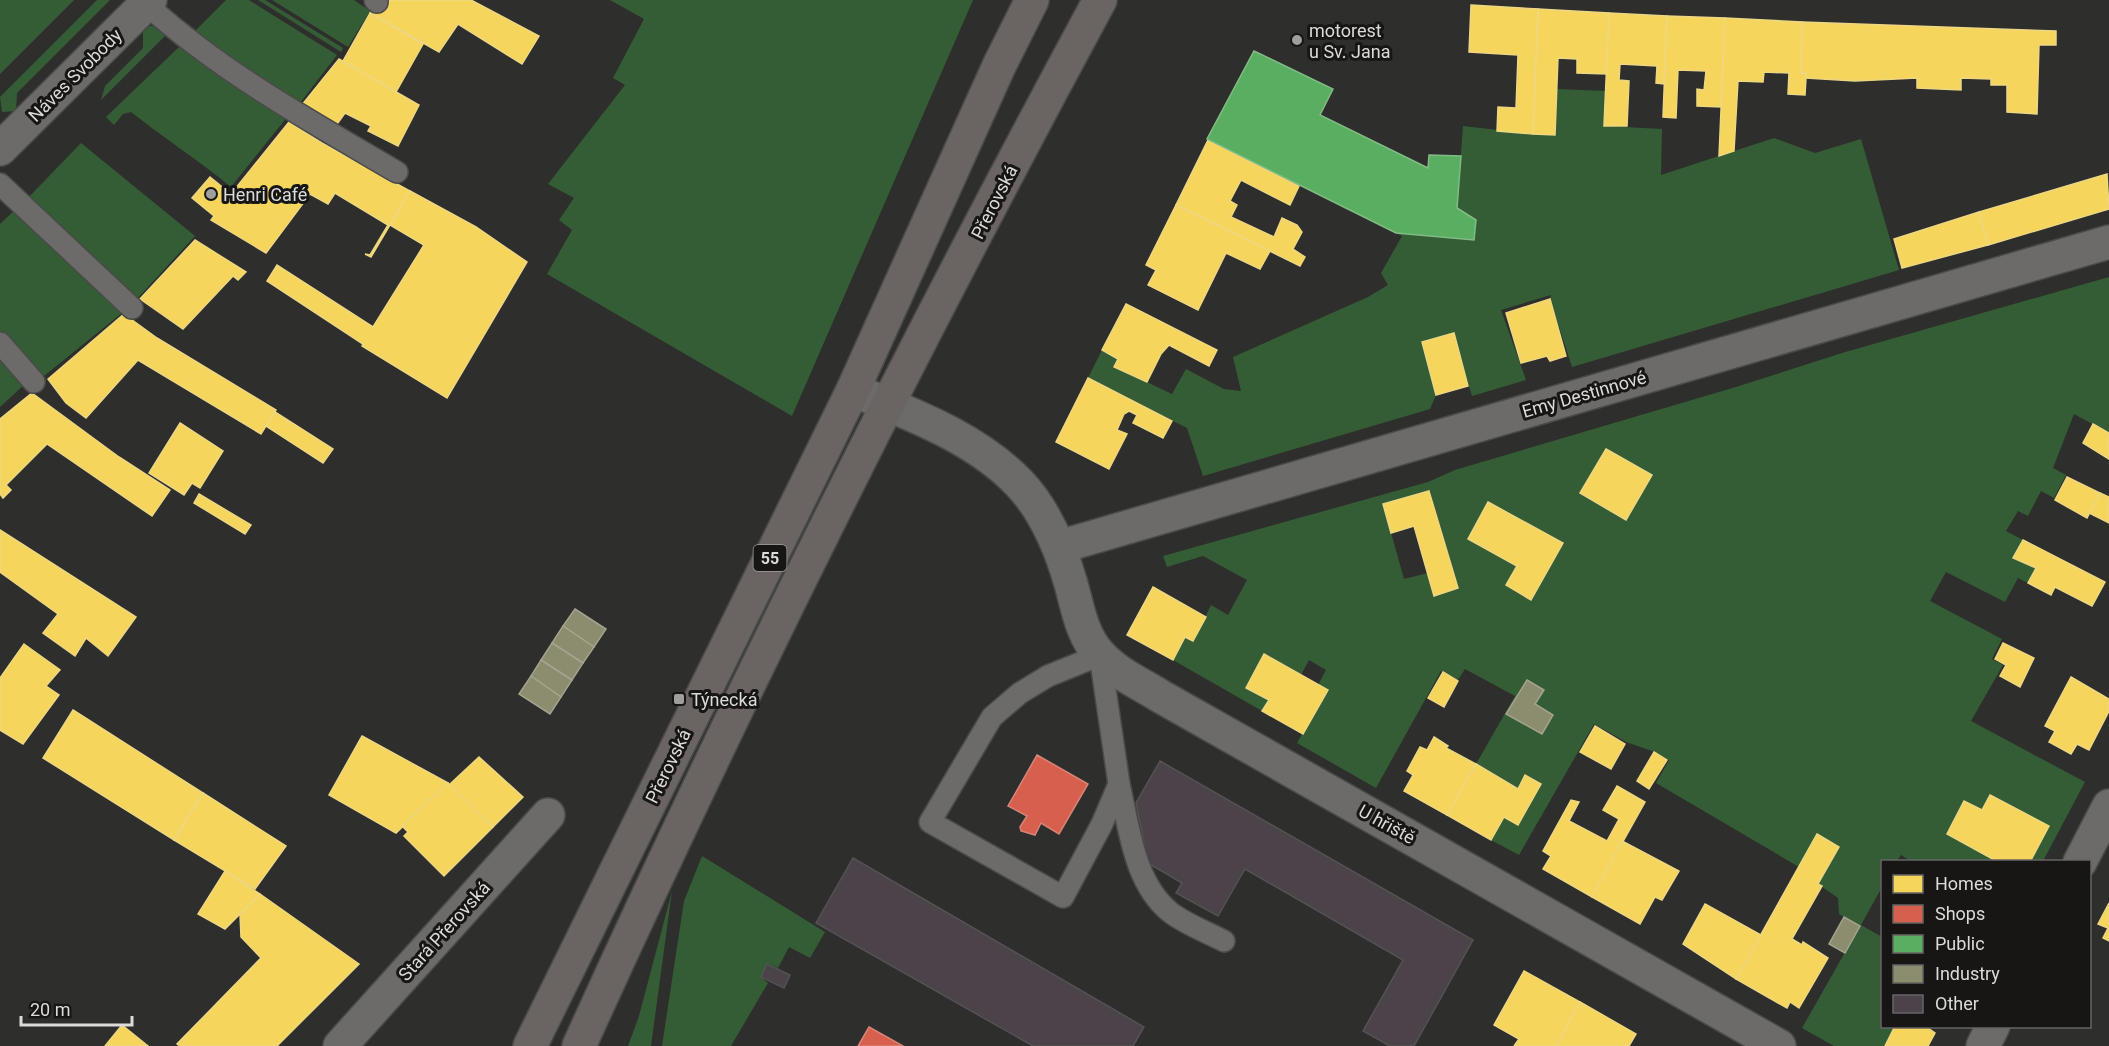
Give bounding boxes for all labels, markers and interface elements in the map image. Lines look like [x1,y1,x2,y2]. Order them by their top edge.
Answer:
place label: motorest u Sv. Jana [1309,20,1391,62]
street label: Náves Svobody [24,24,126,126]
marker: motorest u Sv. Jana [1290,33,1304,47]
street label: Přerovská [967,162,1021,242]
place label: Henri Café [223,184,307,205]
marker: Henri Café [204,187,218,201]
street label: Emy Destinnové [1520,366,1648,422]
road number: 55 [754,545,786,571]
place label: Týnecká [691,689,757,710]
marker: Týnecká [672,692,686,706]
street label: Přerovská [641,726,695,806]
street label: U hřiště [1355,800,1419,848]
legend [1881,860,2091,1028]
text: Homes [1935,873,1993,894]
street label: Stará Přerovská [394,877,494,985]
text: Shops [1935,903,1985,924]
text: Public [1935,933,1985,954]
text: Industry [1935,963,2000,984]
scale bar [21,989,132,1027]
text: Other [1935,993,1979,1014]
text: 20 m [30,999,70,1020]

